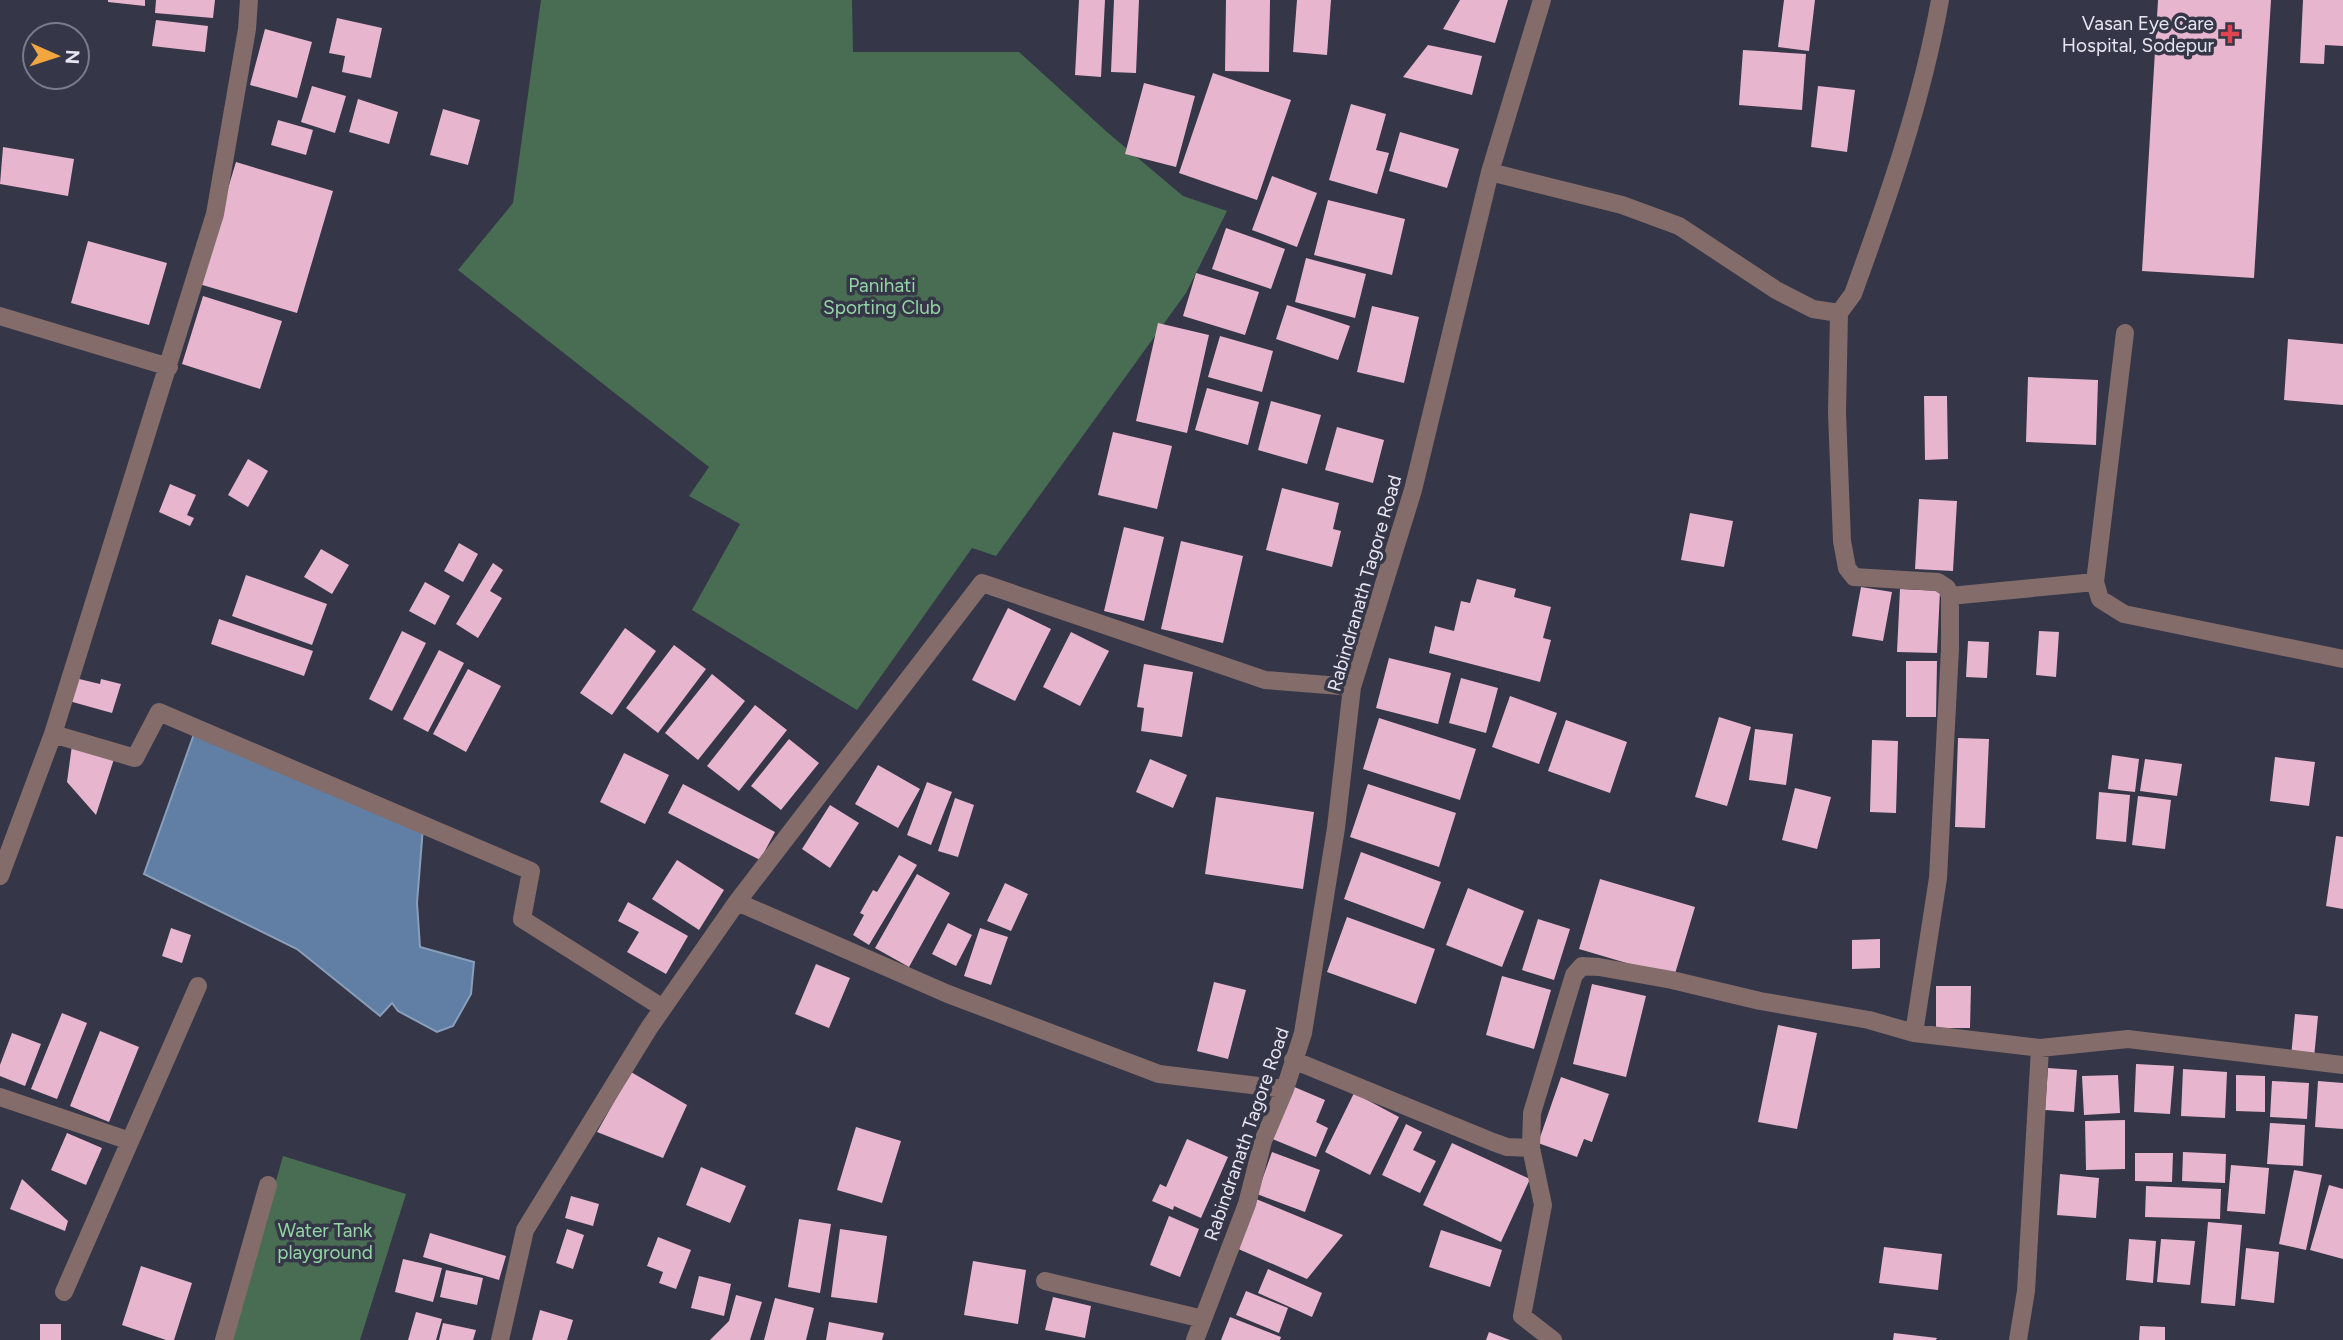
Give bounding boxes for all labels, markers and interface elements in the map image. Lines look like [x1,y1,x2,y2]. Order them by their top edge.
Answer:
place label: Vasan Eye Care Hospital, Sodepur [2062,12,2215,57]
north arrow [21,21,91,91]
marker: Vasan Eye Care Hospital, Sodepur [2220,24,2240,44]
text: N [61,49,84,65]
park label: Panihati Sporting Club [823,274,941,319]
street label: Rabindranath Tagore Road [1323,472,1406,694]
street label: Rabindranath Tagore Road [1199,1024,1294,1244]
park label: Water Tank playground [277,1219,373,1264]

